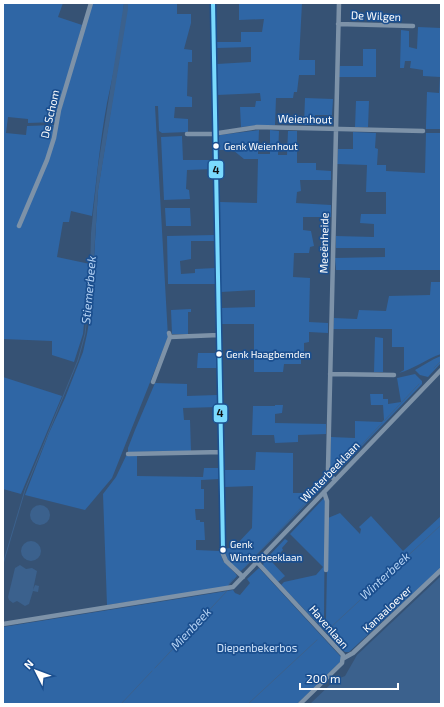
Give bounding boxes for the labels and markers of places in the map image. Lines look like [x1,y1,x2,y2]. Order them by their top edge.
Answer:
place label: Genk Weienhout [224,140,298,152]
marker: Genk Weienhout [211,141,221,151]
place label: Genk Haagbemden [226,348,311,360]
marker: Genk Haagbemden [214,349,224,359]
place label: Genk Winterbeeklaan [230,538,302,563]
marker: Genk Winterbeeklaan [218,545,228,555]

